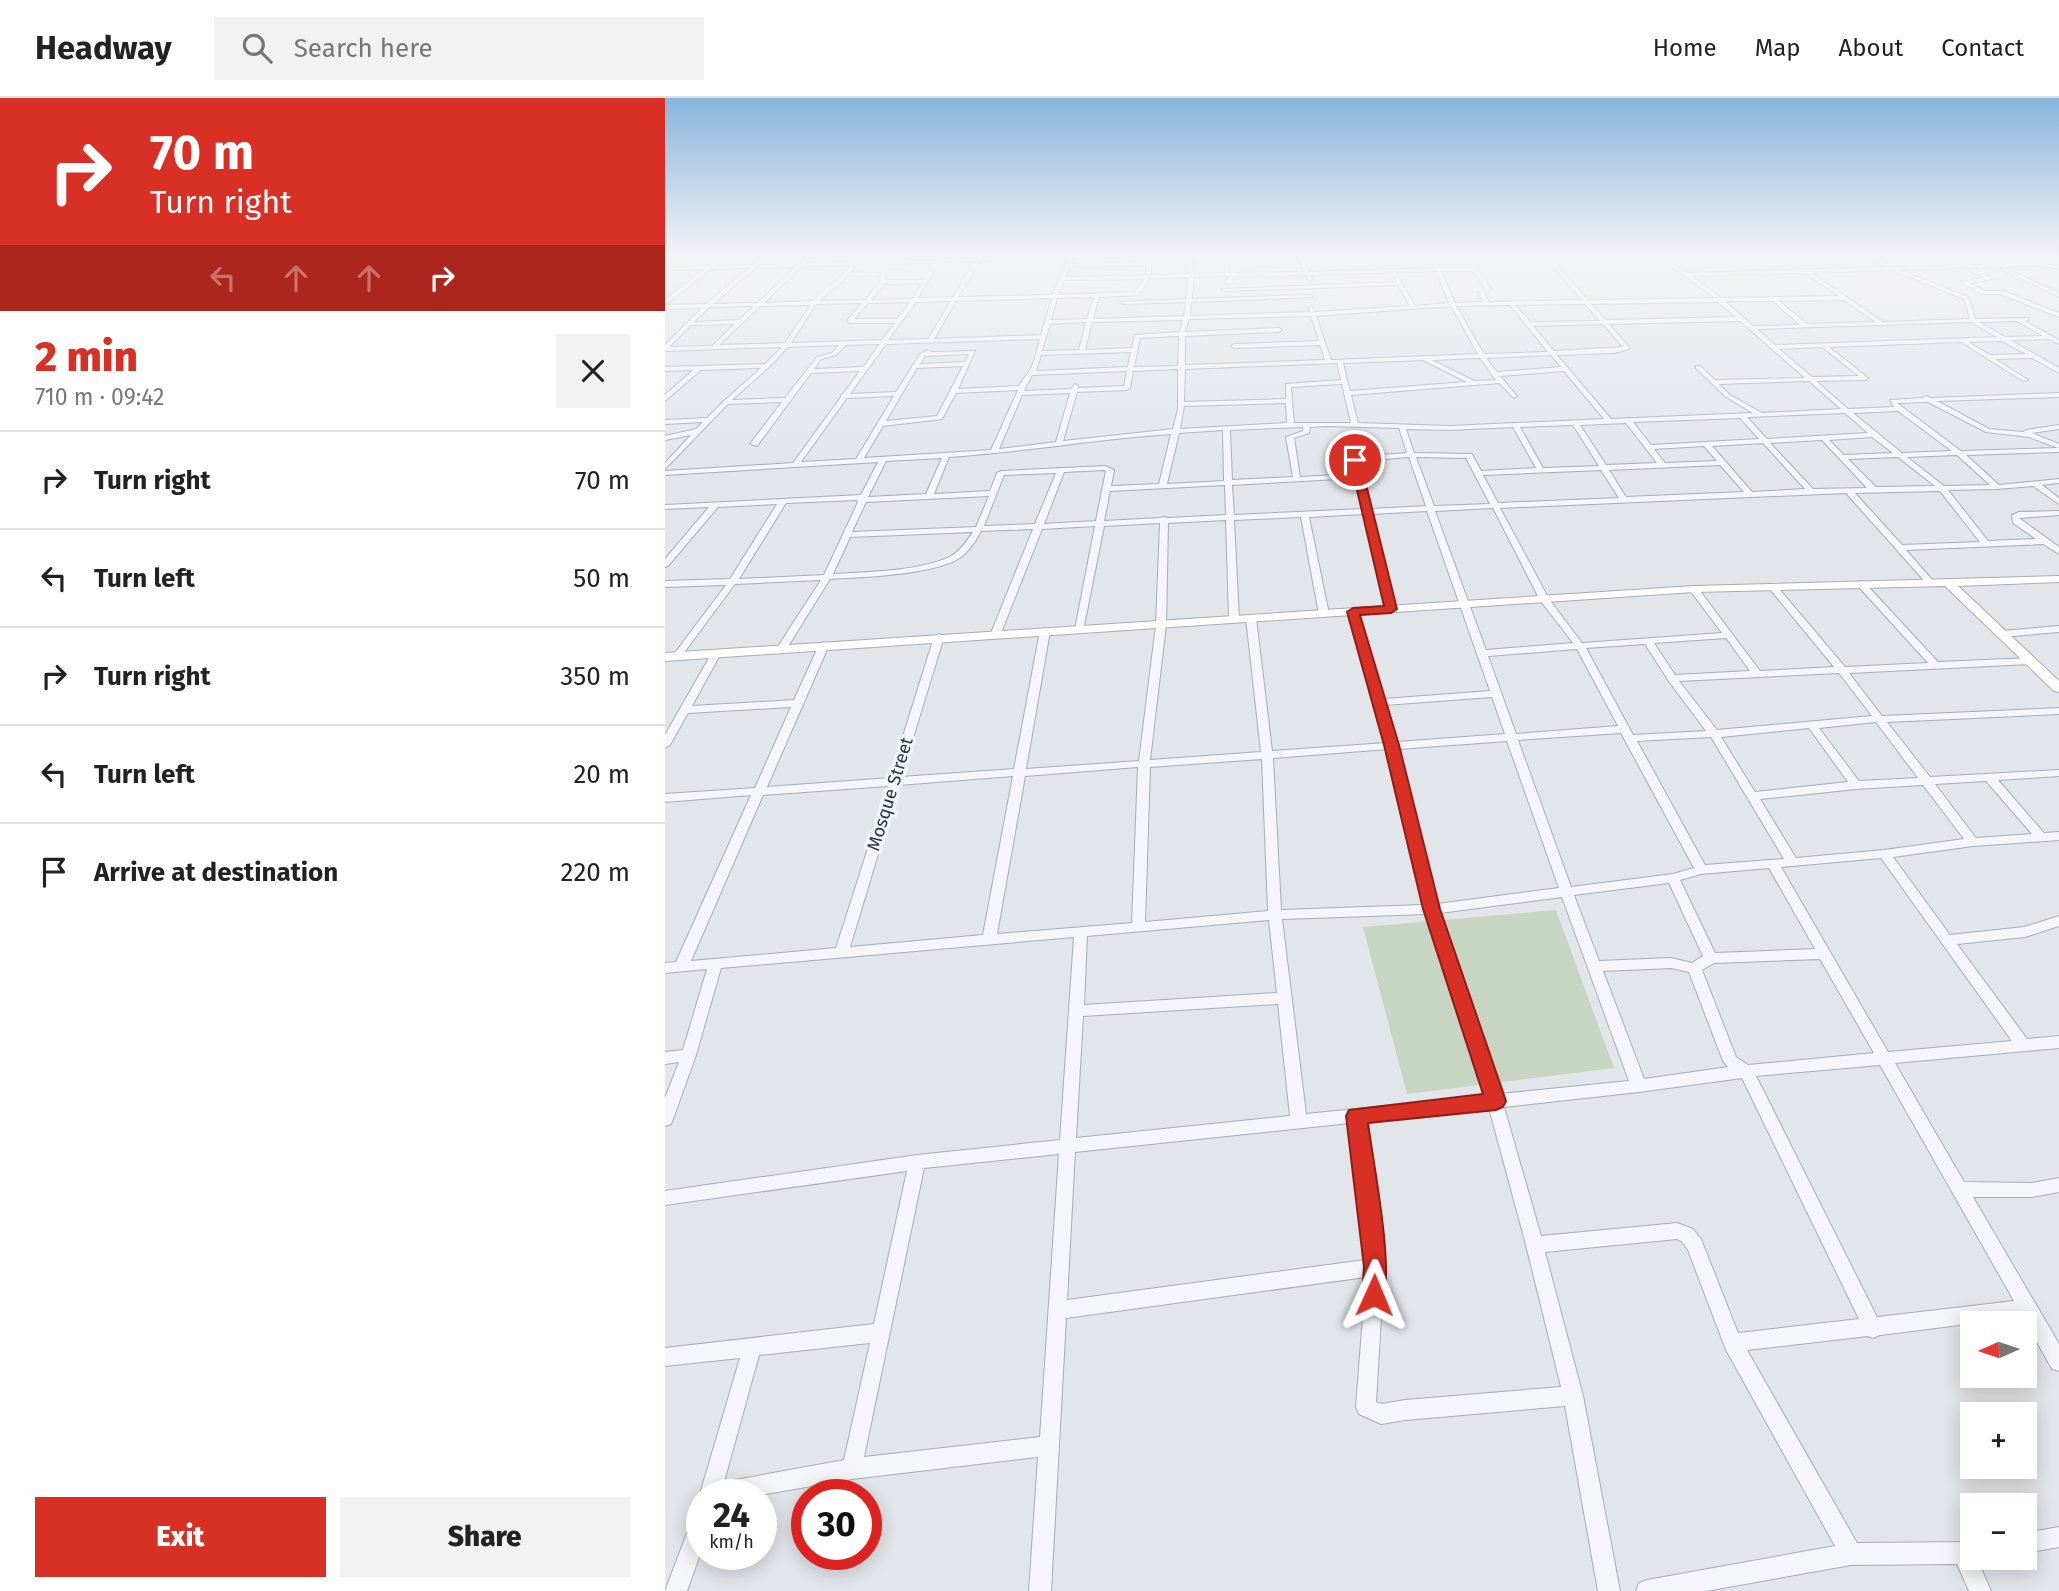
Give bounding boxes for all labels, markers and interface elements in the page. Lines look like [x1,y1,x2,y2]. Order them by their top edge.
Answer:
search box [214,17,704,80]
text: Headway [35,28,172,68]
icon: search [238,29,276,67]
text: Search here [294,33,433,64]
text: Home [1653,34,1717,62]
text: Map [1755,34,1801,62]
text: About [1839,34,1903,62]
text: Contact [1941,34,2024,62]
text: 70 m [150,123,254,182]
icon: right [35,126,126,217]
text: Turn right [150,183,292,221]
icon: left [204,259,242,297]
icon: ahead [277,259,315,297]
icon: ahead [350,259,388,297]
icon: right [423,259,461,297]
text: 2 min [35,332,138,382]
button: close [556,334,630,408]
text: 710 m · 09:42 [35,383,164,411]
pin [1325,430,1385,490]
icon: arrive [1336,441,1374,479]
icon: right [35,461,73,499]
text: Turn right [94,465,211,496]
text: 70 m [575,465,630,496]
icon: left [35,559,73,597]
text: Turn left [94,563,195,594]
text: 50 m [573,563,630,594]
icon: right [35,657,73,695]
text: Turn right [94,661,211,692]
text: 350 m [560,661,630,692]
street label: Mosque Street [862,734,918,853]
icon: left [35,755,73,793]
text: Turn left [94,759,195,790]
text: 20 m [573,759,630,790]
icon: arrive [35,853,73,891]
text: Arrive at destination [94,857,338,888]
text: 220 m [561,857,630,888]
position arrow [1337,1258,1411,1332]
north arrow [1960,1311,2037,1388]
map controls [1960,1311,2037,1570]
button: + [1960,1402,2037,1479]
speed limit sign: 30 [791,1479,882,1570]
button: − [1960,1493,2037,1570]
text: 24 [713,1494,750,1536]
button: Exit [35,1497,326,1577]
button: Share [340,1497,630,1577]
text: km/h [709,1531,754,1553]

